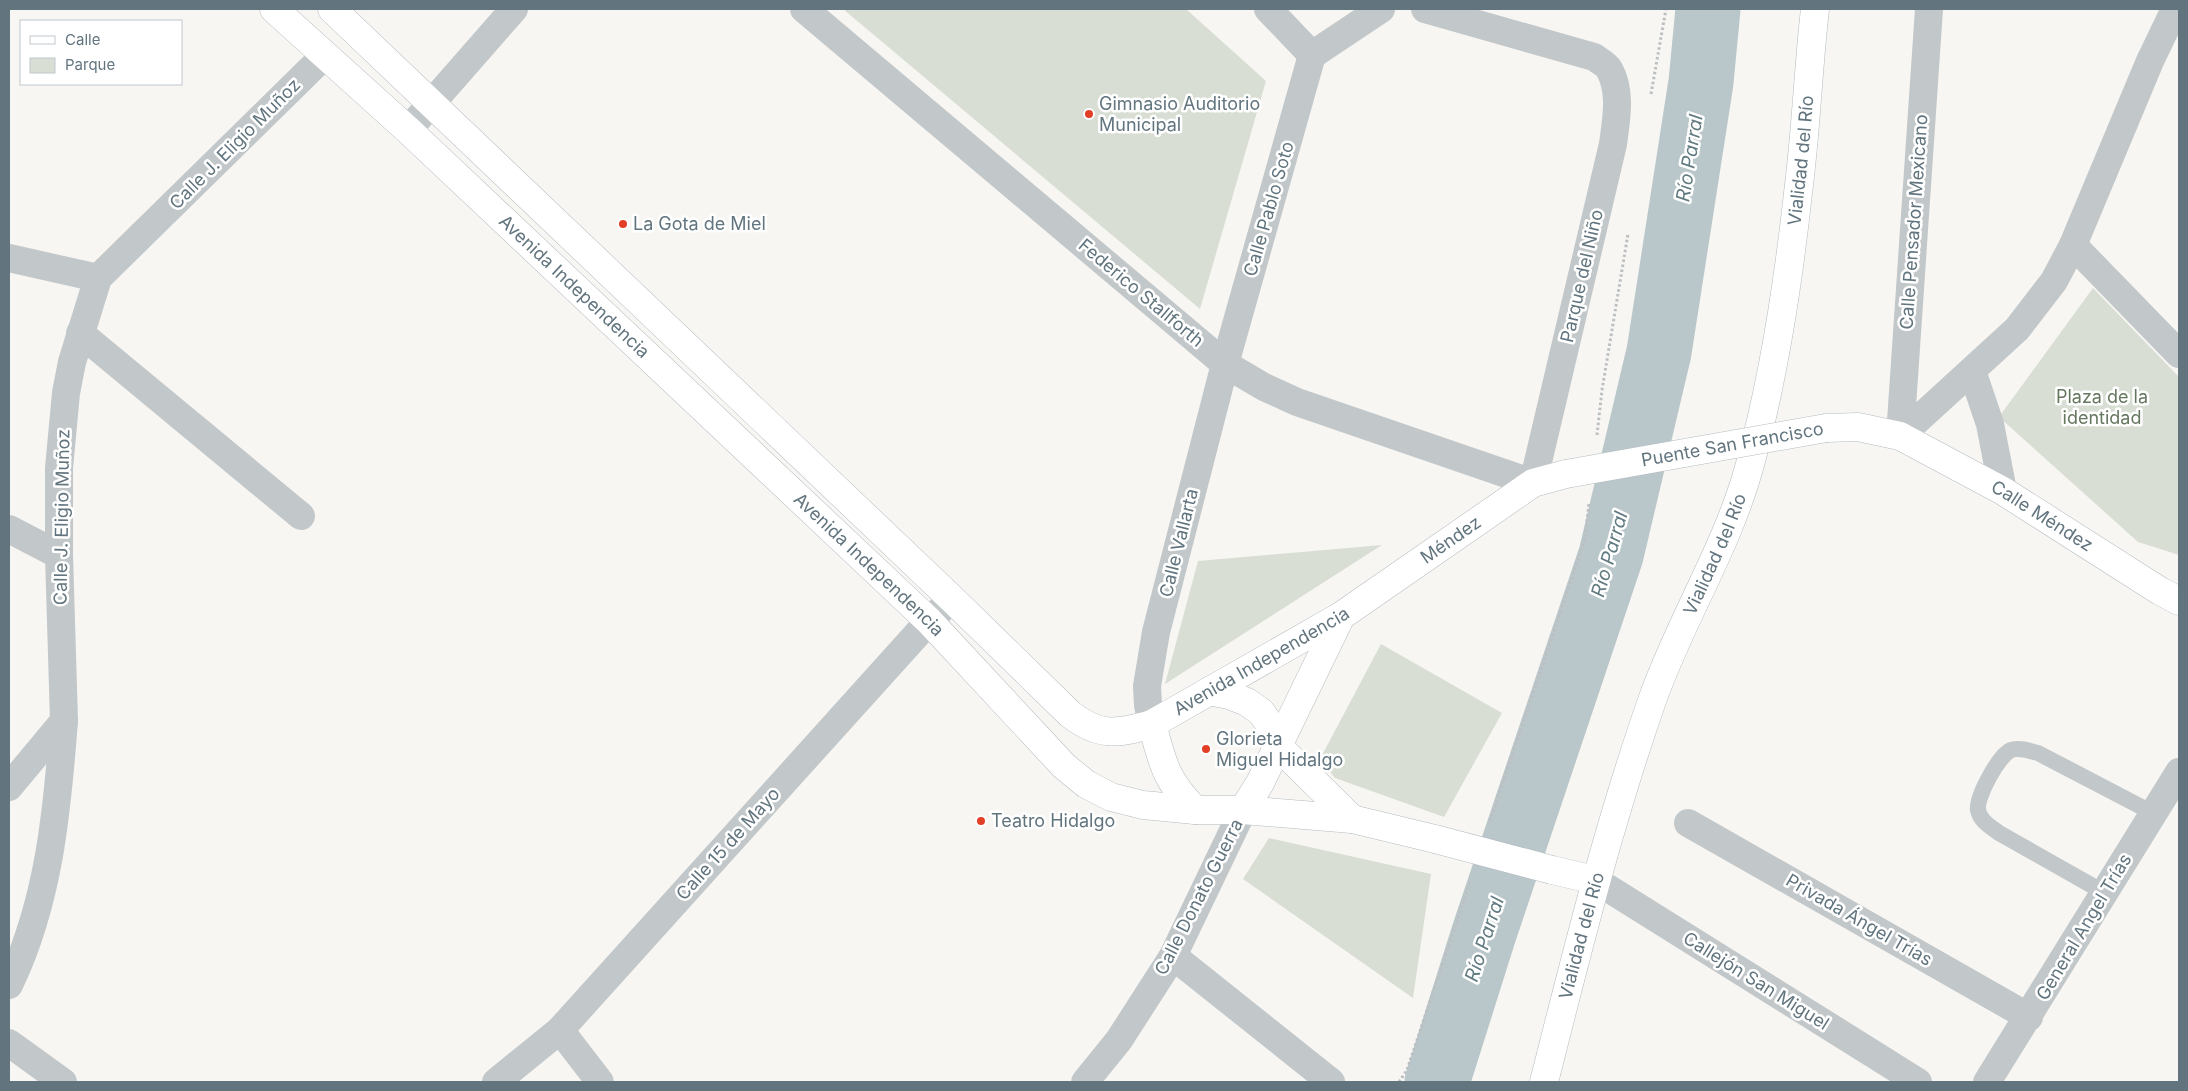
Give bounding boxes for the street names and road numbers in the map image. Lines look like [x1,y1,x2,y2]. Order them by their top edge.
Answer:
street label: Calle J. Eligio Muñoz [165,74,304,213]
street label: Vialidad del Río [1783,95,1817,227]
street label: Calle Pensador Mexicano [1895,114,1932,330]
street label: Calle Pablo Soto [1239,139,1298,279]
street label: Parque del Niño [1556,207,1607,344]
street label: Avenida Independencia [495,211,654,362]
street label: Federico Stallforth [1075,234,1208,351]
street label: Puente San Francisco [1639,418,1825,471]
street label: Calle J. Eligio Muñoz [49,429,74,605]
street label: Calle Méndez [1988,476,2097,555]
street label: Calle Vallarta [1155,486,1202,599]
street label: Avenida Independencia [790,488,949,640]
street label: Vialidad del Río [1679,491,1750,618]
street label: Méndez [1416,511,1485,568]
street label: Avenida Independencia [1170,602,1353,719]
street label: Calle 15 de Mayo [672,783,784,904]
street label: Calle Donato Guerra [1150,815,1247,978]
street label: General Angel Trías [2032,850,2136,1004]
street label: Privada Ángel Trías [1783,868,1936,970]
street label: Vialidad del Río [1554,870,1608,1001]
street label: Callejón San Miguel [1680,927,1833,1034]

